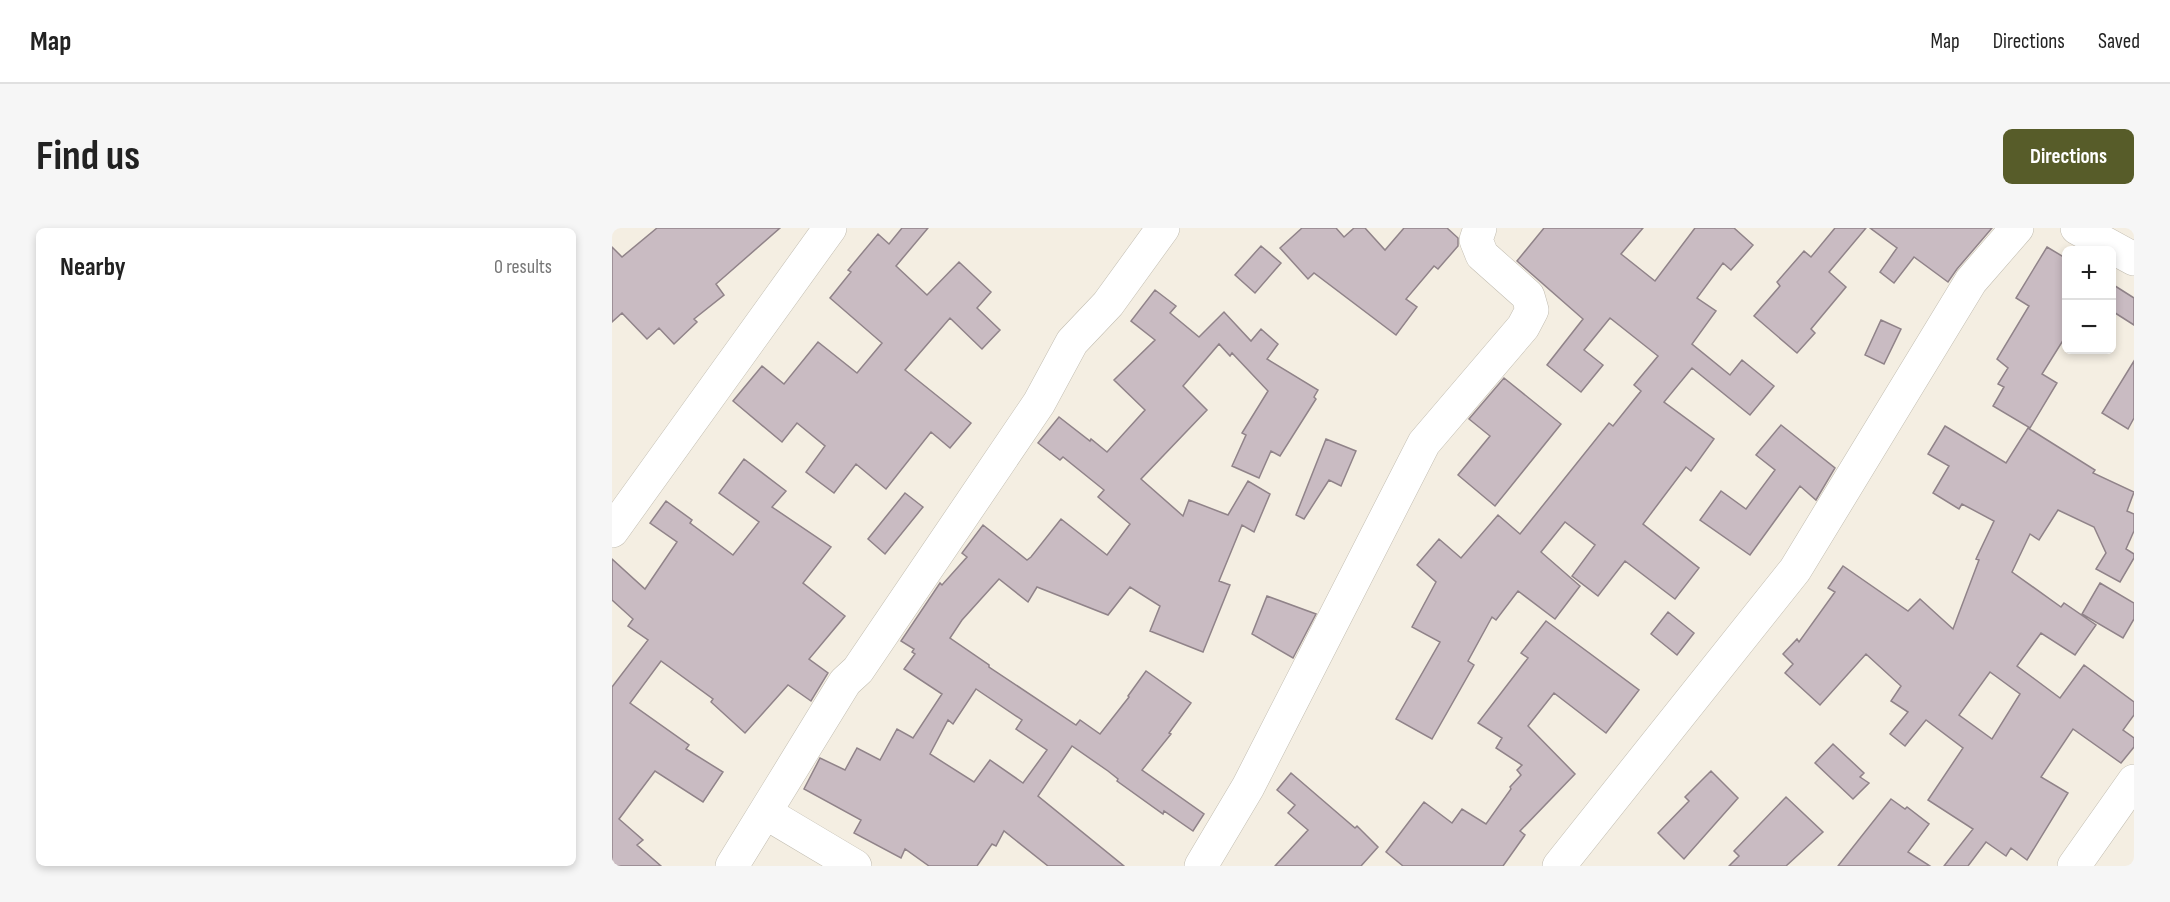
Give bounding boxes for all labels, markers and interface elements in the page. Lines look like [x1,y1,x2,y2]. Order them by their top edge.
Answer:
text: Map [30,25,71,58]
text: Map [1930,29,1960,54]
text: Directions [1993,29,2065,54]
text: Saved [2098,29,2140,54]
button: Directions [2003,129,2134,184]
text: Find us [36,131,140,182]
map controls [2062,246,2116,354]
button: + [2062,246,2116,300]
text: Nearby [60,252,126,283]
text: 0 results [494,255,552,279]
button: − [2062,300,2116,354]

